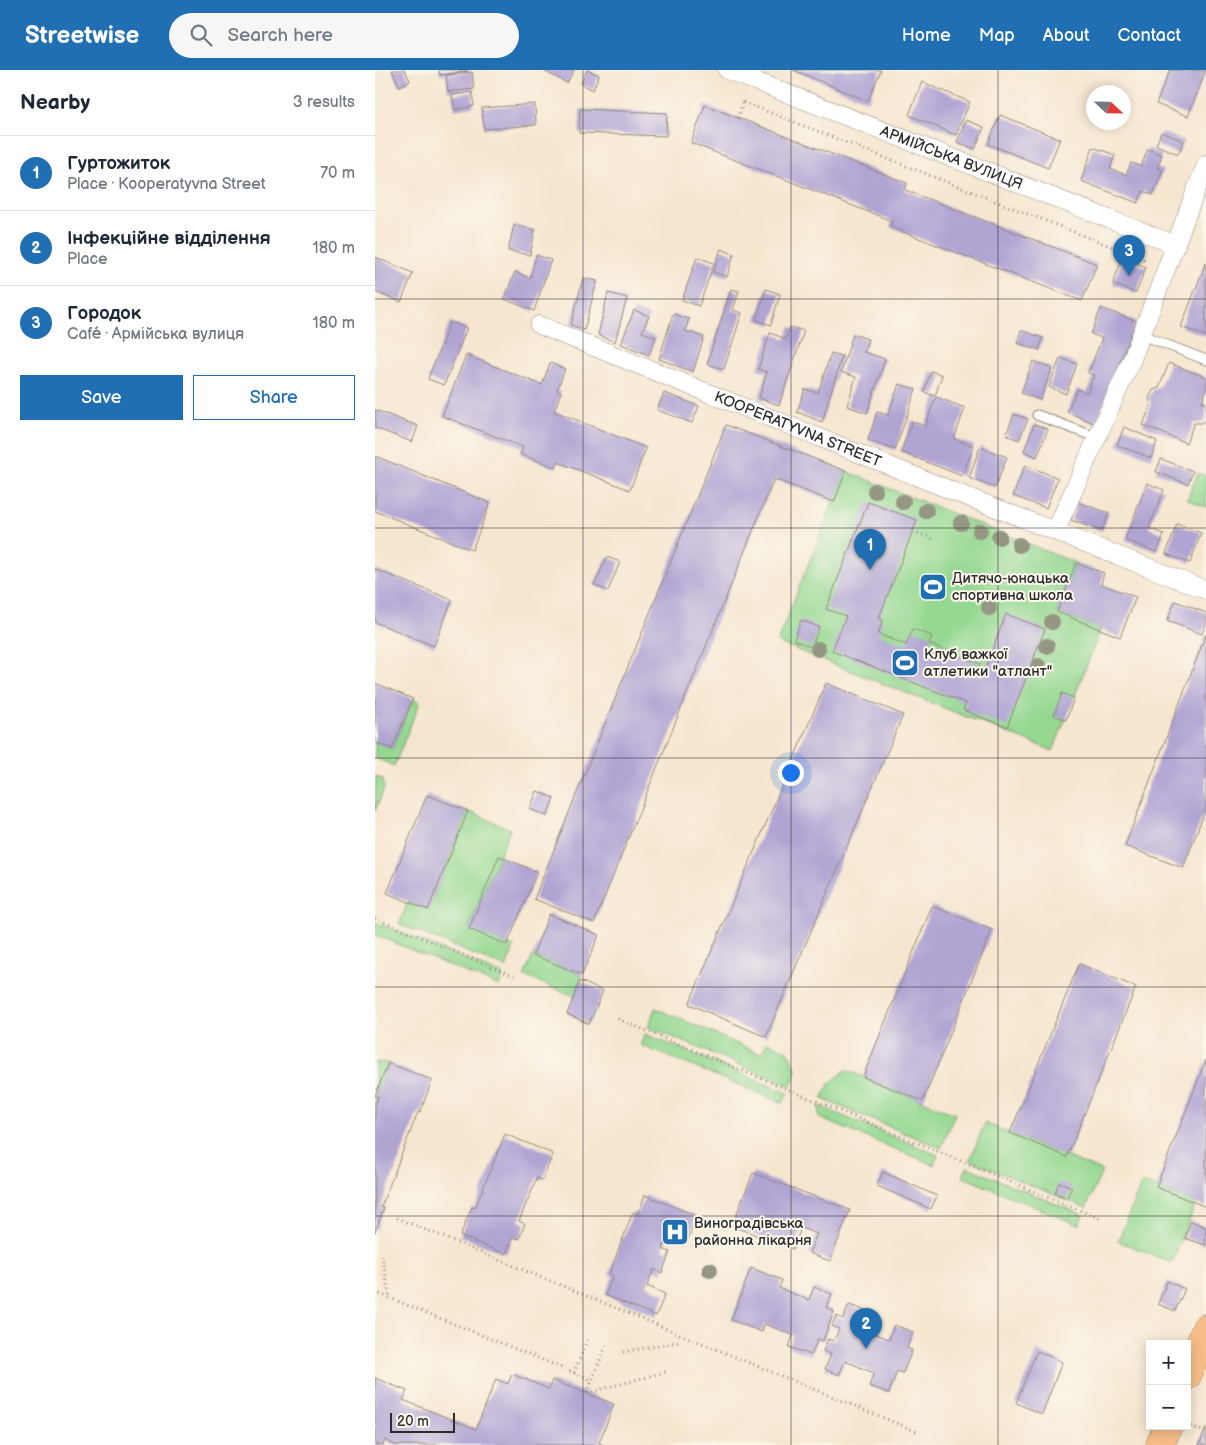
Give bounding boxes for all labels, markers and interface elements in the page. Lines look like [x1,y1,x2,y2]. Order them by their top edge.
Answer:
search box [169,13,519,58]
text: Streetwise [25,21,139,50]
icon: search [187,21,215,49]
text: Search here [227,24,333,47]
text: Home [902,25,951,46]
text: Map [979,25,1015,46]
text: About [1043,25,1090,46]
text: Contact [1118,25,1181,46]
north arrow [1086,85,1131,130]
text: Nearby [20,90,90,115]
text: 3 results [293,93,355,112]
street label: АРМІЙСЬКА ВУЛИЦЯ [877,121,1026,194]
text: Гуртожиток [67,152,170,175]
text: 1 [33,164,39,183]
text: 70 m [320,164,355,183]
text: Place · Kooperatyvna Street [67,175,266,194]
text: Інфекційне відділення [67,227,271,250]
pin: 3 [1113,235,1145,276]
text: 2 [31,239,41,258]
text: 180 m [313,239,355,258]
text: Place [67,250,108,269]
text: Городок [67,302,141,325]
text: 3 [31,314,41,333]
text: 180 m [313,314,355,333]
text: Café · Армійська вулиця [67,325,244,344]
button: Save [20,375,183,420]
button: Share [193,375,355,420]
street label: KOOPERATYVNA STREET [712,387,884,471]
pin: 1 [854,529,886,570]
place label: Дитячо-юнацька спортивна школа [952,569,1073,605]
sports icon: Дитячо-юнацька спортивна школа [918,572,948,602]
place label: Клуб важкої атлетики "атлант" [924,645,1052,681]
sports icon: Клуб важкої атлетики "атлант" [890,648,920,678]
your location [778,760,804,786]
place label: Виноградівська районна лікарня [694,1214,812,1250]
hospital icon: Виноградівська районна лікарня [660,1217,690,1247]
pin: 2 [850,1308,882,1349]
map controls [1146,1340,1191,1430]
button: + [1146,1340,1191,1385]
button: − [1146,1385,1191,1430]
scale bar [390,1410,455,1433]
text: 20 m [397,1413,429,1430]

